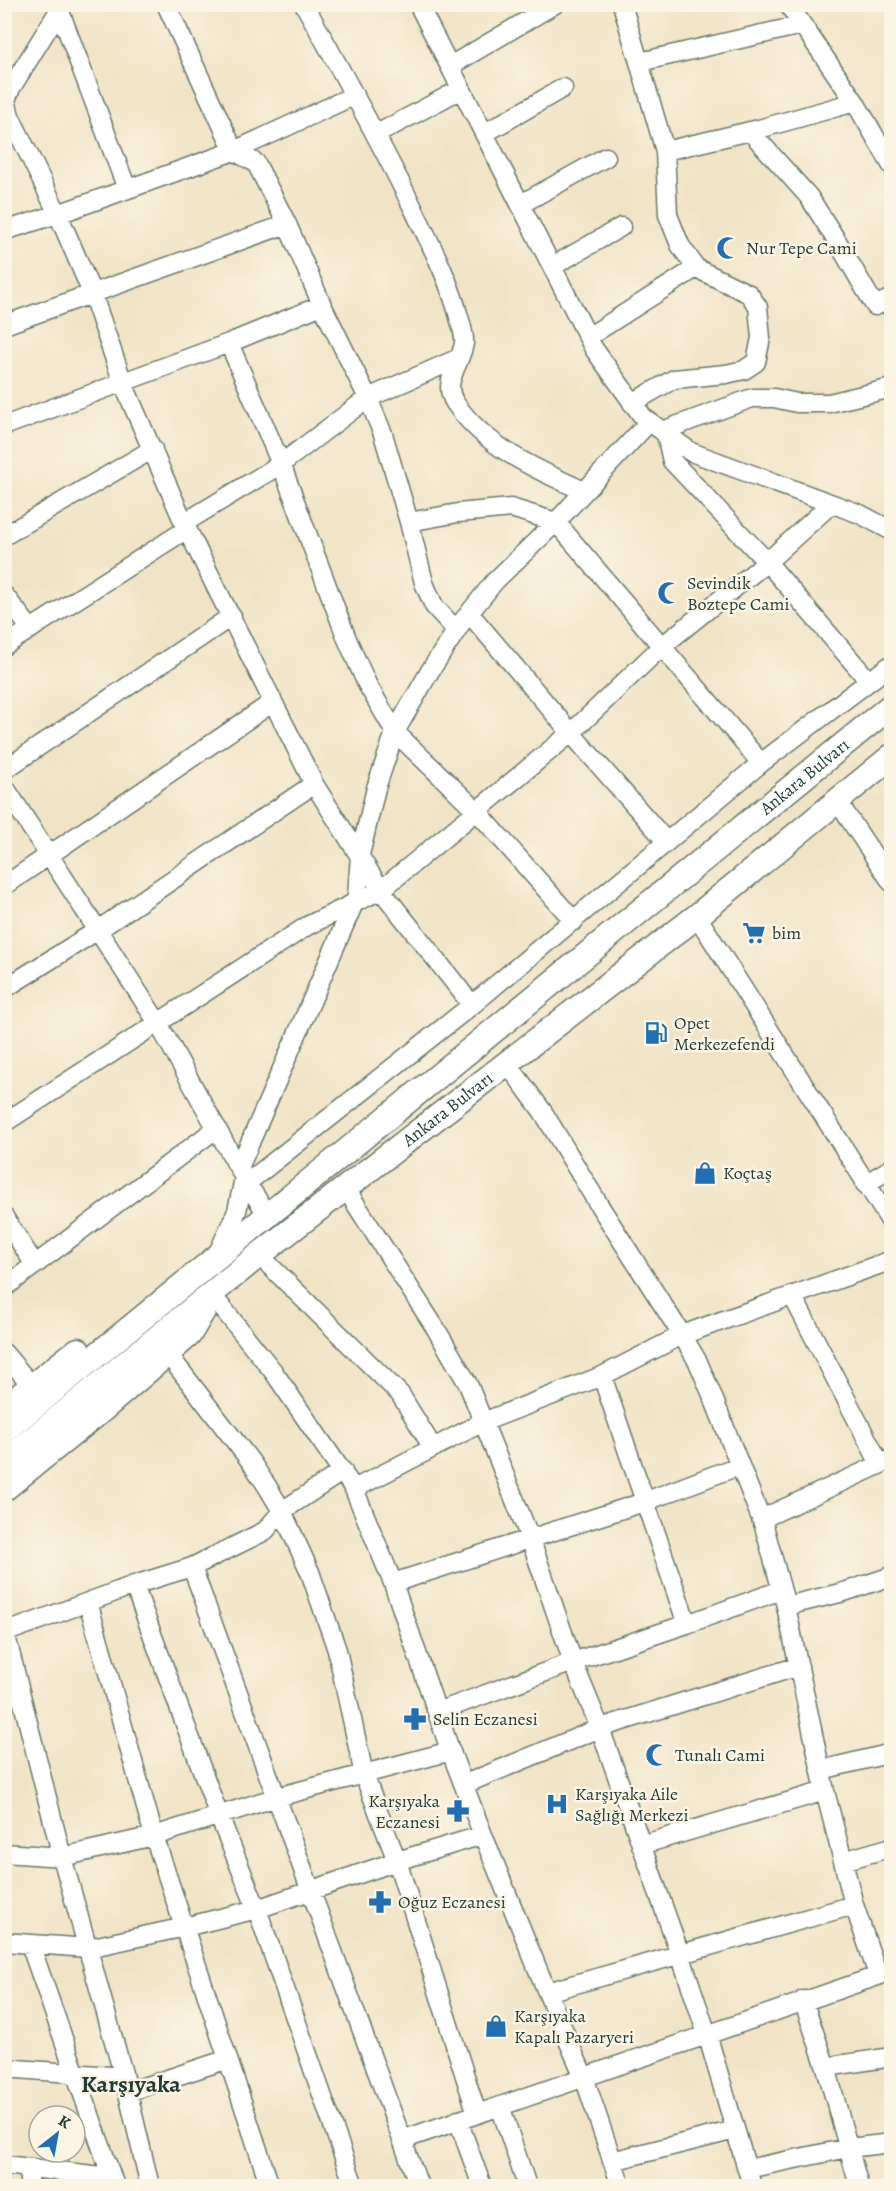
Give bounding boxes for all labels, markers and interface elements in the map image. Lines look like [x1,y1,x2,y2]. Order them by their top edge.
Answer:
mosque icon: Nur Tepe Cami [715,235,741,261]
place label: Nur Tepe Cami [746,236,857,260]
place label: Sevindik Boztepe Cami [687,571,790,616]
mosque icon: Sevindik Boztepe Cami [656,580,682,606]
street label: Ankara Bulvarı [754,733,854,821]
supermarket icon: bim [741,920,767,946]
place label: bim [772,921,801,945]
place label: Opet Merkezefendi [674,1011,775,1056]
fuel station icon: Opet Merkezefendi [643,1020,669,1046]
street label: Ankara Bulvarı [397,1066,498,1152]
shop icon: Koçtaş [692,1160,718,1186]
place label: Koçtaş [723,1161,772,1185]
pharmacy icon: Selin Eczanesi [402,1706,428,1732]
place label: Selin Eczanesi [433,1707,538,1731]
mosque icon: Tunalı Cami [644,1742,670,1768]
place label: Tunalı Cami [675,1743,765,1767]
place label: Karşıyaka Aile Sağlığı Merkezi [575,1782,689,1827]
place label: Karşıyaka Eczanesi [368,1789,441,1834]
hospital icon: Karşıyaka Aile Sağlığı Merkezi [544,1791,570,1817]
pharmacy icon: Karşıyaka Eczanesi [445,1798,471,1824]
pharmacy icon: Oğuz Eczanesi [367,1889,393,1915]
place label: Oğuz Eczanesi [398,1890,506,1914]
place label: Karşıyaka Kapalı Pazaryeri [514,2004,634,2049]
shop icon: Karşıyaka Kapalı Pazaryeri [483,2013,509,2039]
district label: Karşıyaka [81,2068,181,2100]
north arrow [27,2104,87,2164]
text: K [54,2110,75,2134]

